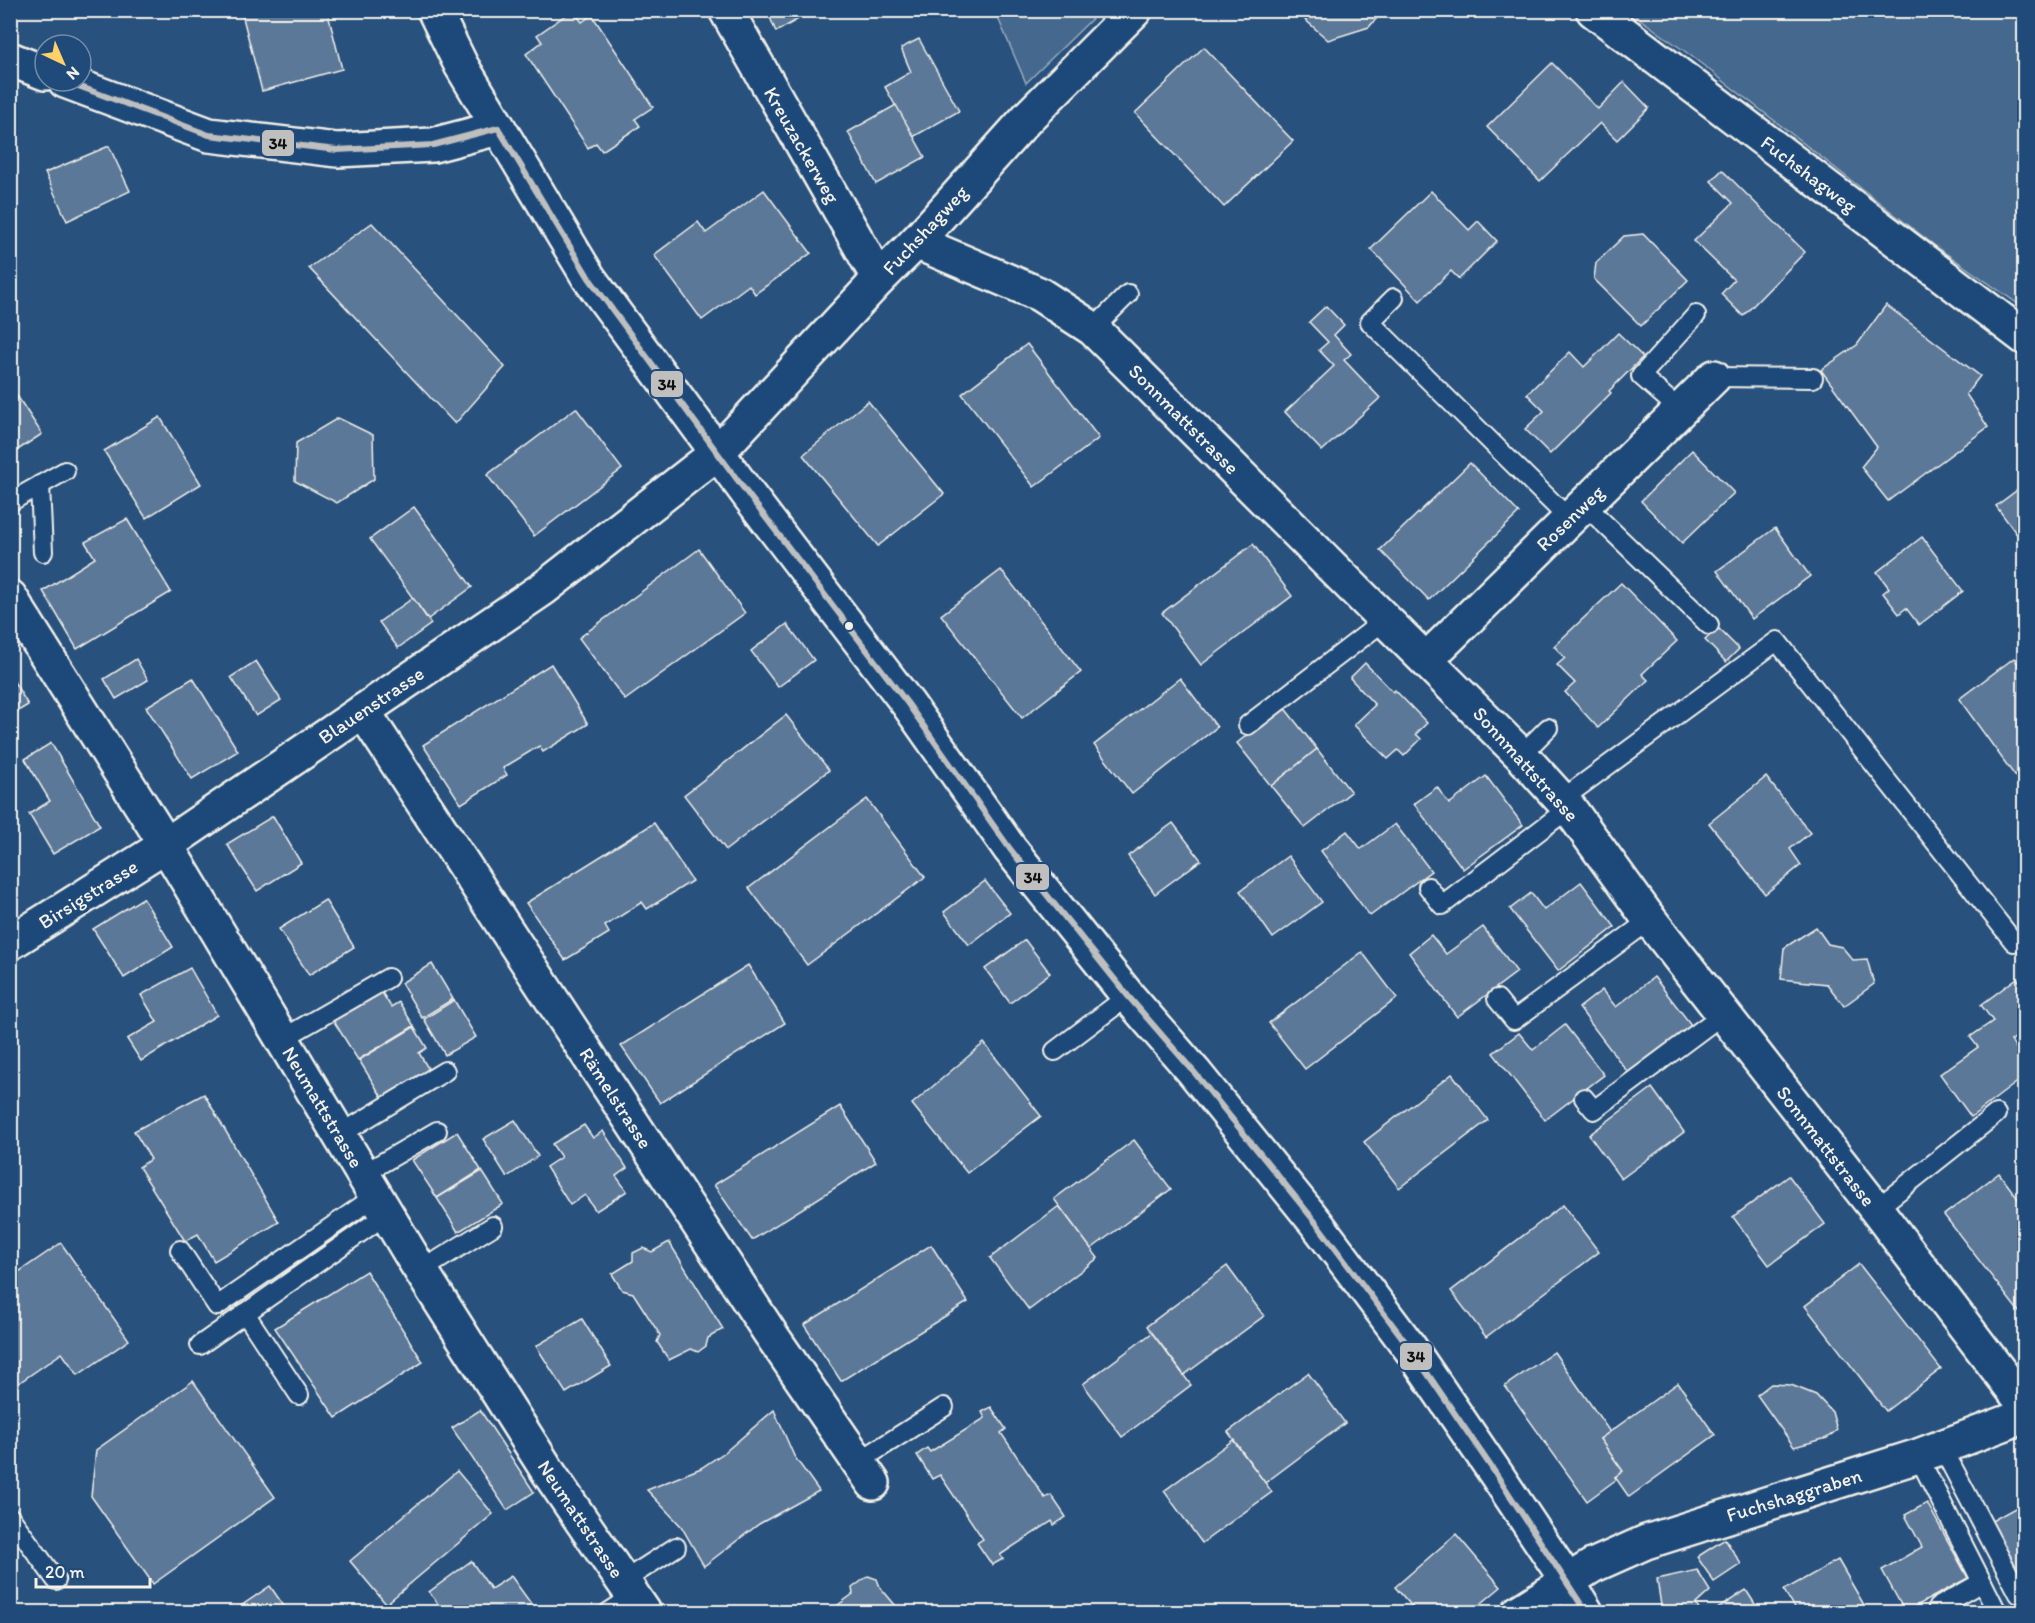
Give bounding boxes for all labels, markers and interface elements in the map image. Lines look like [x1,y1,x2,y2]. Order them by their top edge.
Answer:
north arrow [33,33,93,93]
text: N [63,63,84,84]
street label: Kreuzackerweg [759,83,845,208]
line badge: 34 [261,129,295,157]
street label: Fuchshagweg [1756,130,1862,218]
text: 34 [269,134,288,153]
street label: Fuchshagweg [877,180,973,280]
street label: Sonnmattstrasse [1124,359,1244,479]
line badge: 34 [650,370,684,398]
text: 34 [658,375,677,394]
street label: Rosenweg [1531,479,1609,556]
unlabelled marker [843,620,855,632]
street label: Blauenstrasse [314,661,428,749]
street label: Sonnmattstrasse [1468,702,1584,826]
street label: Birsigstrasse [34,854,142,934]
line badge: 34 [1015,863,1050,891]
text: 34 [1024,868,1043,887]
street label: Neumattstrasse [277,1042,369,1172]
street label: Rämelstrasse [574,1043,658,1153]
street label: Sonnmattstrasse [1771,1081,1881,1211]
line badge: 34 [1399,1342,1433,1371]
text: 34 [1407,1347,1426,1366]
street label: Neumattstrasse [533,1455,629,1583]
street label: Fuchshaggraben [1723,1463,1865,1527]
scale bar [36,1551,150,1589]
text: 20 m [45,1561,85,1583]

